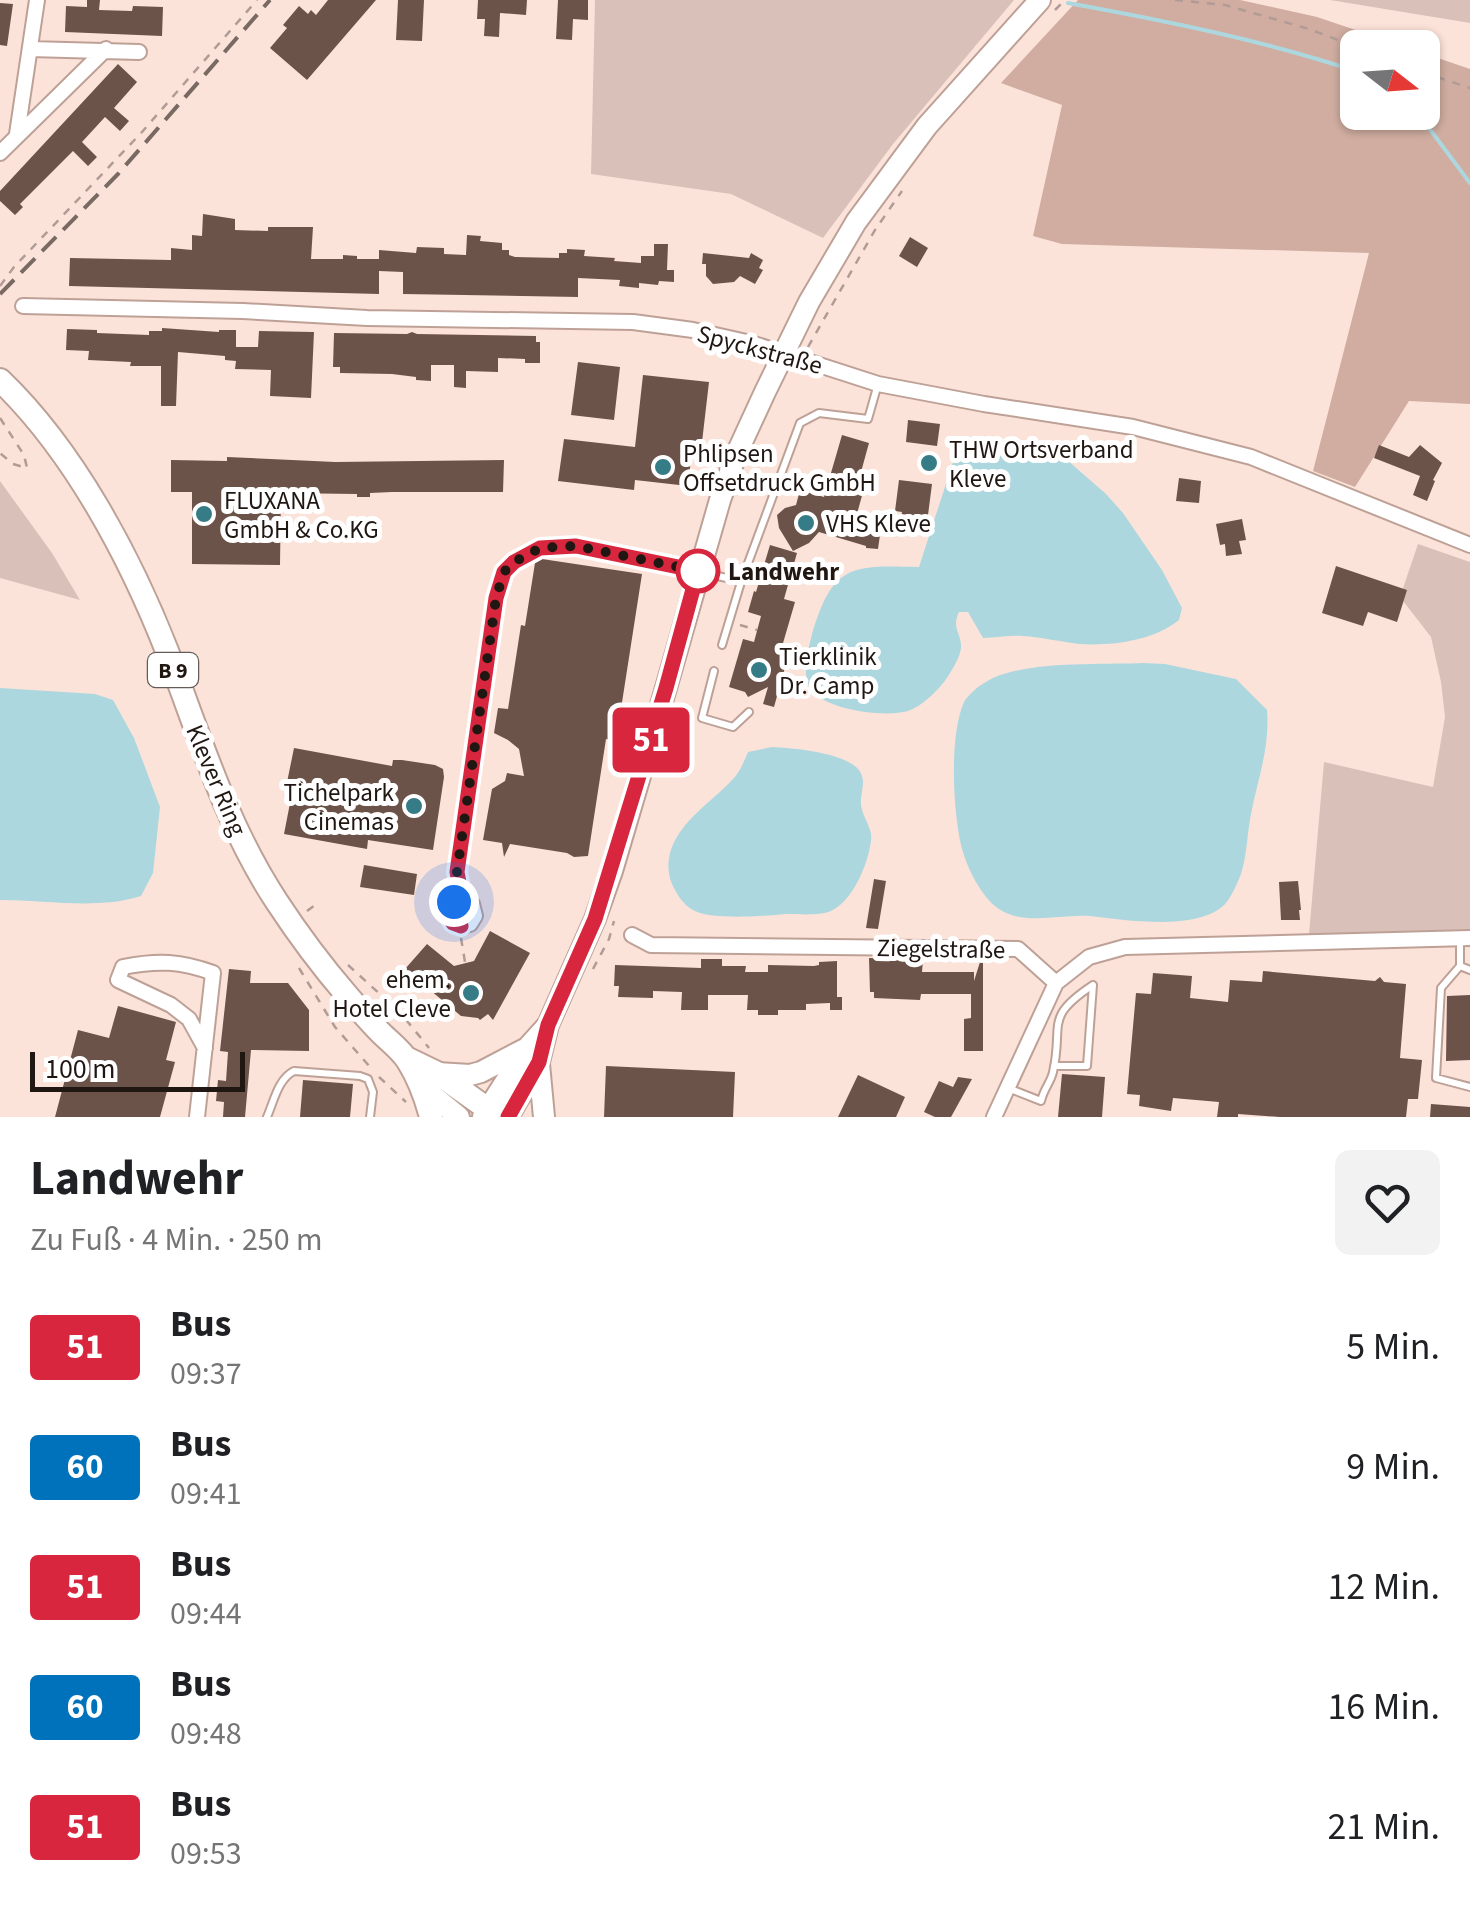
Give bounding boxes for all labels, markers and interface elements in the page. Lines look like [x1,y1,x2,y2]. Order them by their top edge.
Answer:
north arrow [1340,30,1440,130]
map controls [1340,30,1440,130]
street label: Spyckstraße [693,316,826,384]
place label: THW Ortsverband Kleve [949,432,1134,497]
place label: Phlipsen Offsetdruck GmbH [683,436,876,501]
marker: THW Ortsverband Kleve [918,452,940,474]
marker: Phlipsen Offsetdruck GmbH [652,456,674,478]
place label: FLUXANA GmbH & Co.KG [224,483,379,548]
marker: FLUXANA GmbH & Co.KG [193,503,215,525]
place label: VHS Kleve [826,506,931,542]
marker: VHS Kleve [795,512,817,534]
marker: Landwehr [677,550,719,592]
place label: Landwehr [728,554,839,590]
place label: Tierklinik Dr. Camp [779,639,877,704]
road number: B 9 [148,653,198,687]
marker: Tierklinik Dr. Camp [748,659,770,681]
line badge: 51 [606,708,696,772]
text: 51 [633,715,669,765]
street label: Klever Ring [177,719,256,842]
place label: Tichelpark Cinemas [283,775,395,840]
marker: Tichelpark Cinemas [403,795,425,817]
your location [429,877,479,927]
street label: Ziegelstraße [876,930,1006,968]
place label: ehem. Hotel Cleve [333,962,451,1027]
marker: ehem. Hotel Cleve [460,982,482,1004]
scale bar [30,1047,245,1092]
text: 100 m [45,1049,116,1089]
text: Landwehr [30,1145,243,1213]
button: heart [1335,1150,1440,1255]
text: Zu Fuß · 4 Min. · 250 m [30,1217,323,1263]
text: Bus [170,1297,231,1351]
text: 5 Min. [1346,1320,1440,1374]
text: 51 [67,1322,103,1372]
text: 09:37 [170,1351,242,1397]
text: Bus [170,1417,231,1471]
text: 9 Min. [1346,1440,1440,1494]
text: 60 [67,1442,103,1492]
text: 09:41 [170,1471,242,1517]
text: Bus [170,1537,231,1591]
text: 12 Min. [1327,1560,1440,1614]
text: 51 [67,1562,103,1612]
text: 09:44 [170,1591,242,1637]
text: Bus [170,1657,231,1711]
text: 16 Min. [1327,1680,1440,1734]
text: 60 [67,1682,103,1732]
text: 09:48 [170,1711,242,1757]
text: Bus [170,1777,231,1831]
text: 21 Min. [1327,1800,1440,1854]
text: 51 [67,1802,103,1852]
text: 09:53 [170,1831,242,1877]

